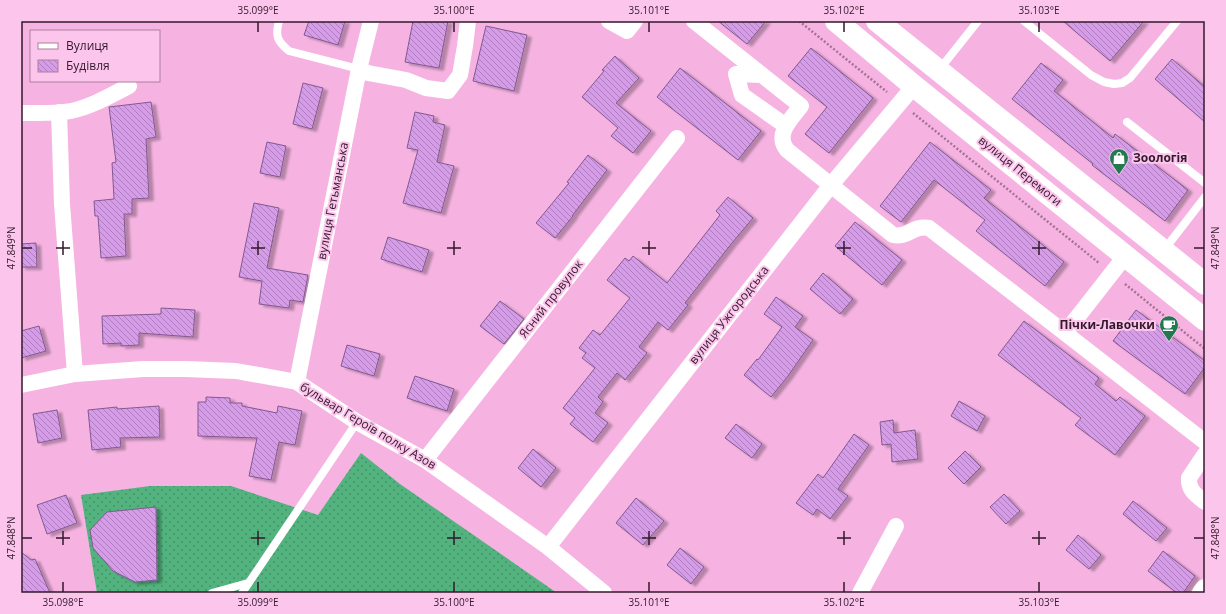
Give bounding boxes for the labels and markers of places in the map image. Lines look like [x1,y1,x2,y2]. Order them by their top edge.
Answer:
shop icon: Зоологія [1108,147,1130,175]
place label: Зоологія [1133,149,1187,166]
cafe icon: Пічки-Лавочки [1158,314,1180,342]
place label: Пічки-Лавочки [1059,316,1155,333]

